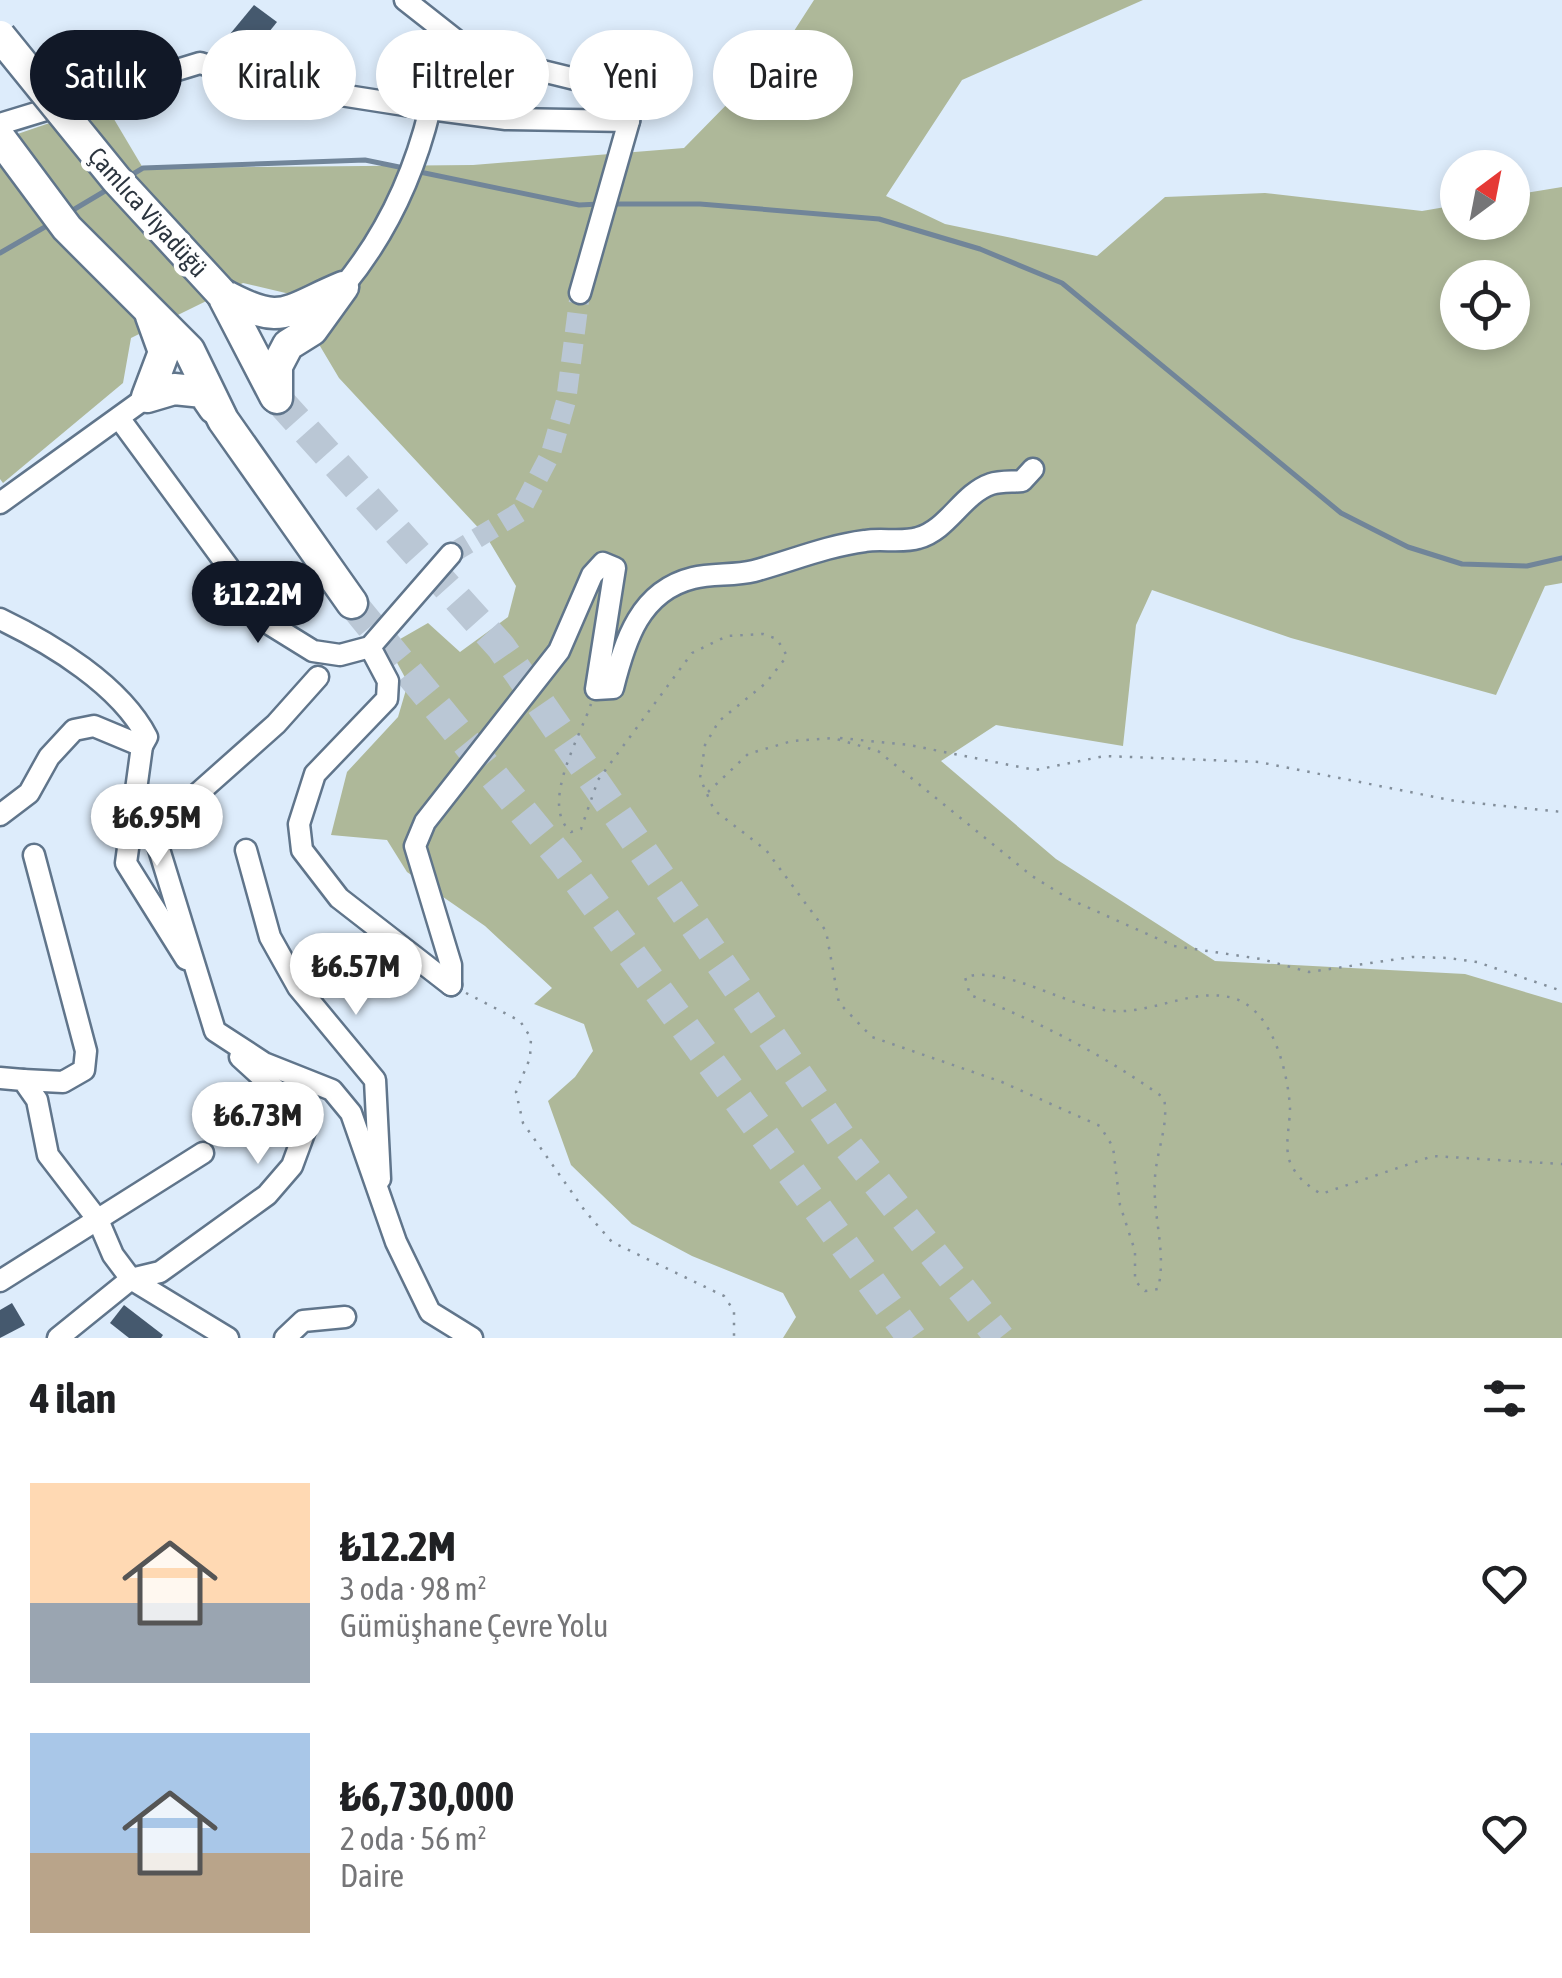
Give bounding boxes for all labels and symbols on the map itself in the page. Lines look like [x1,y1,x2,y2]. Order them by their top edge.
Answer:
street label: Çamlıca Viyadüğü [83,142,213,282]
north arrow [1440,150,1530,240]
pin: ₺12.2M [177,561,339,646]
pin: ₺6.95M [76,784,238,869]
pin: ₺6.57M [275,933,437,1018]
pin: ₺6.73M [177,1082,339,1167]

